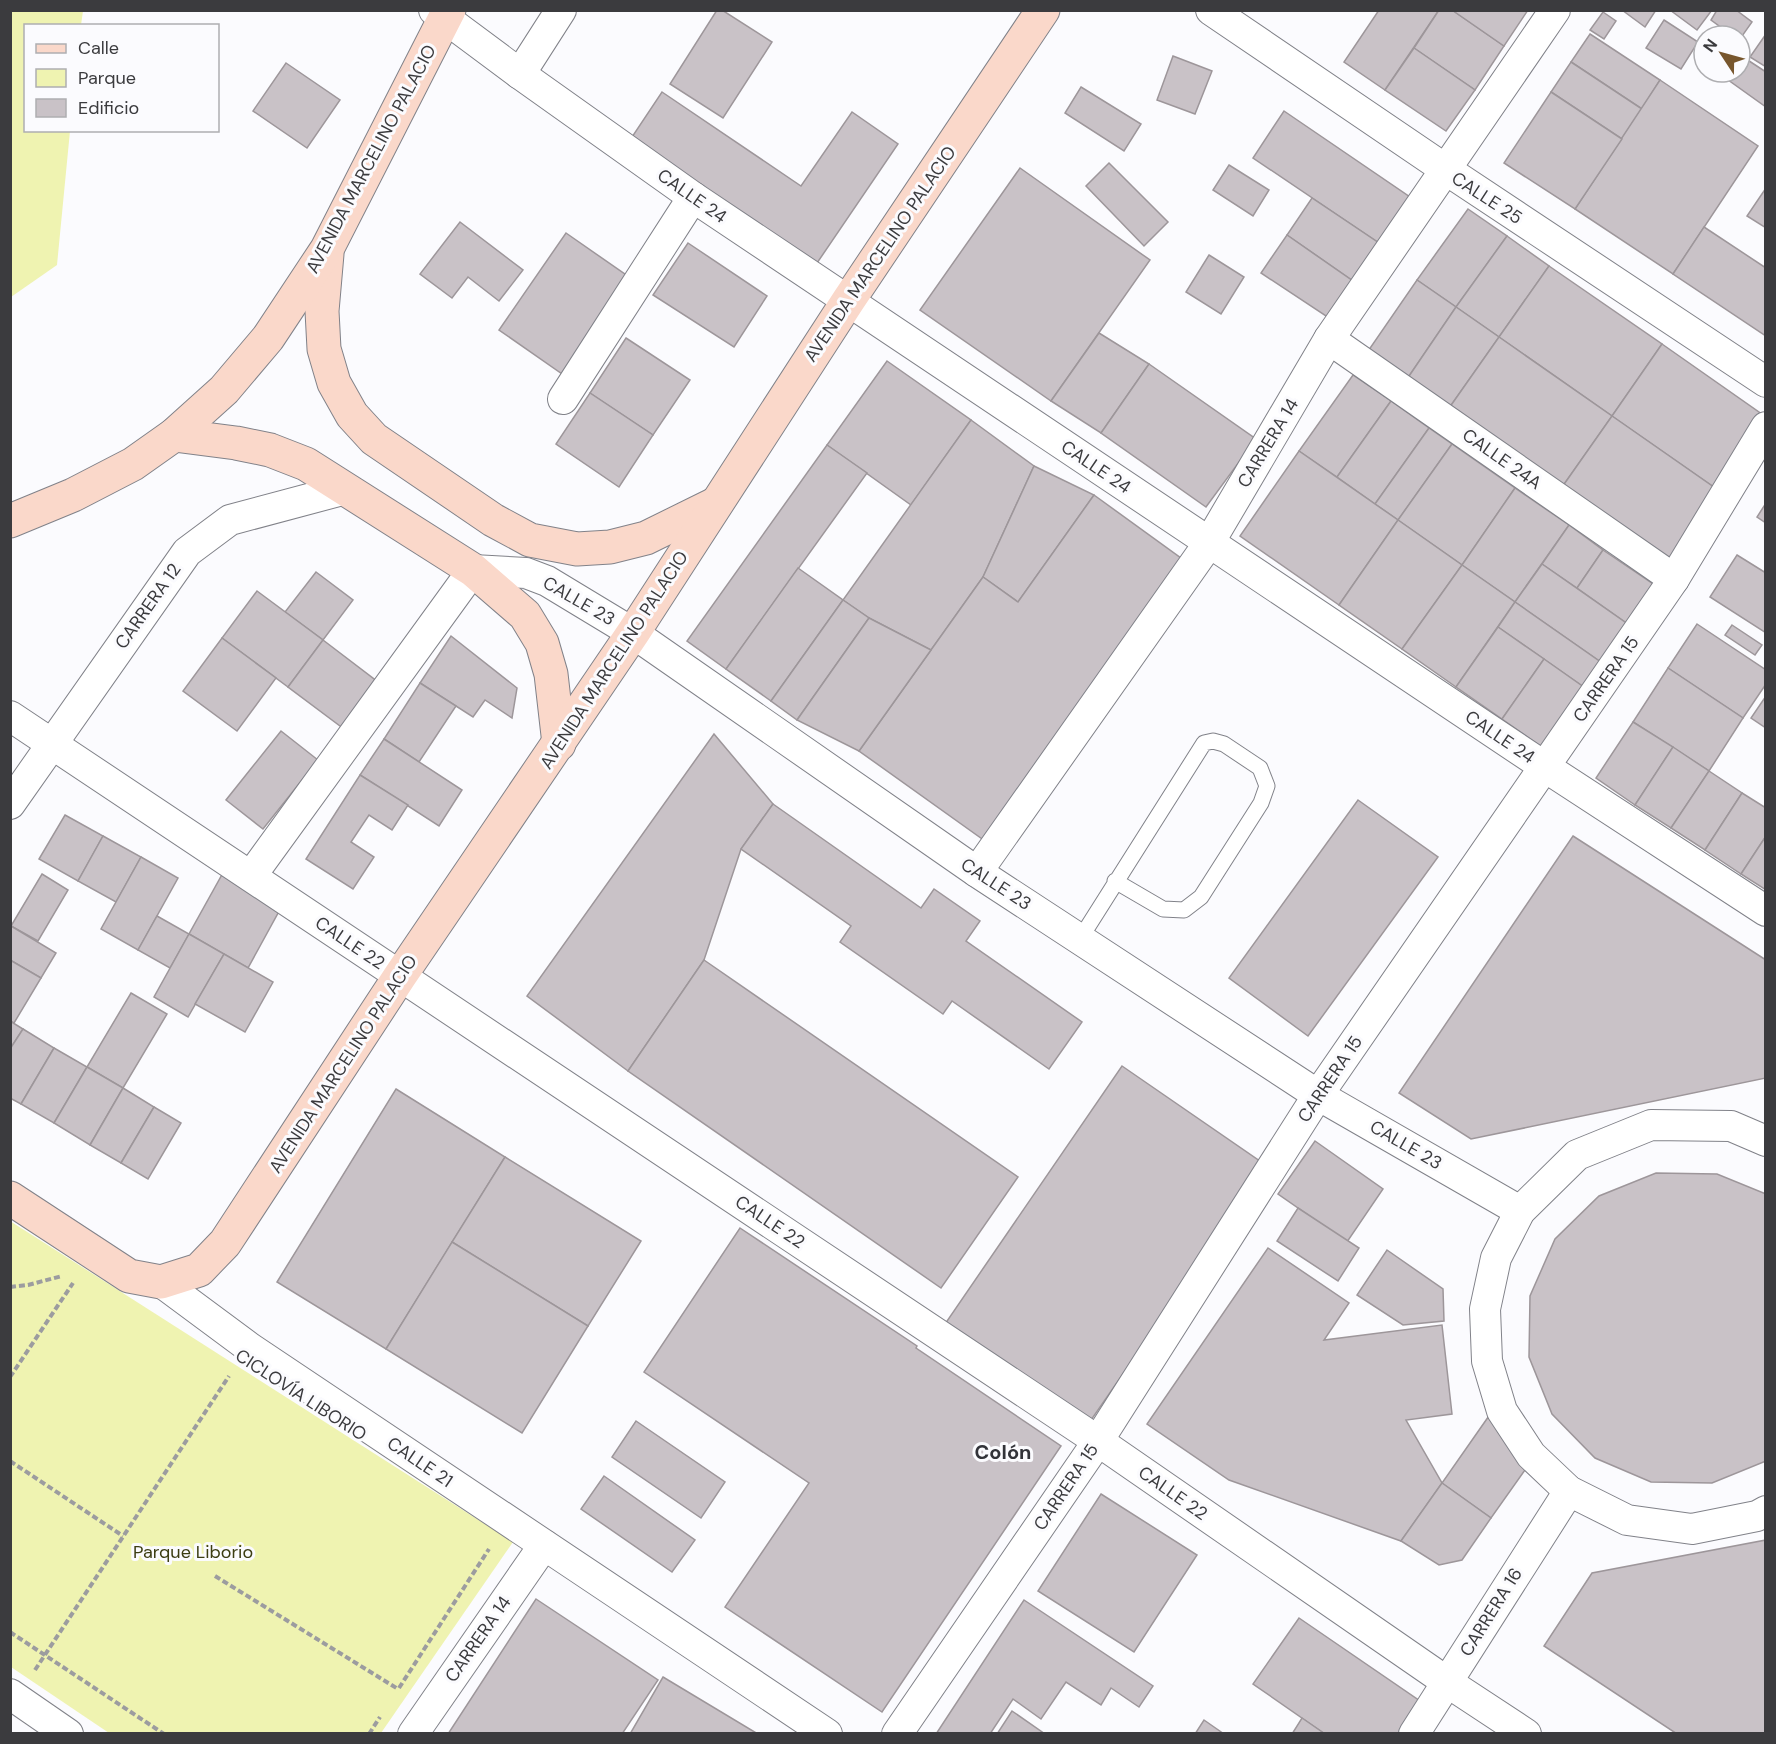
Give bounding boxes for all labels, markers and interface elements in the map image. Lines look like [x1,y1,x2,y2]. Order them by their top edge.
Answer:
legend [24,24,219,132]
north arrow [1692,24,1752,84]
text: N [1698,35,1722,56]
text: Calle [78,36,119,60]
street label: AVENIDA MARCELINO PALACIO [300,40,442,277]
text: Parque [78,66,136,90]
text: Edificio [78,96,139,120]
street label: AVENIDA MARCELINO PALACIO [799,141,961,367]
street label: CALLE 24 [653,163,731,229]
street label: CALLE 25 [1447,166,1527,230]
street label: CARRERA 14 [1232,394,1304,492]
street label: CALLE 24A [1458,423,1546,495]
street label: CALLE 24 [1056,435,1136,499]
street label: AVENIDA MARCELINO PALACIO [534,546,694,774]
street label: CARRERA 12 [110,558,186,654]
street label: CALLE 23 [539,571,619,631]
street label: CARRERA 15 [1567,631,1645,727]
street label: CALLE 24 [1460,705,1540,769]
street label: CALLE 23 [956,852,1036,916]
street label: CALLE 22 [310,911,390,975]
street label: AVENIDA MARCELINO PALACIO [263,950,423,1178]
street label: CARRERA 15 [1292,1031,1368,1127]
street label: CALLE 23 [1366,1115,1446,1175]
street label: CALLE 22 [730,1190,810,1254]
street label: CICLOVÍA LIBORIO [231,1344,371,1447]
street label: CALLE 21 [382,1431,458,1493]
district label: Colón [975,1439,1031,1465]
street label: CARRERA 15 [1028,1439,1104,1535]
street label: CALLE 22 [1134,1460,1212,1526]
park label: Parque Liborio [133,1540,253,1564]
street label: CARRERA 16 [1454,1563,1528,1661]
street label: CARRERA 14 [439,1591,517,1687]

